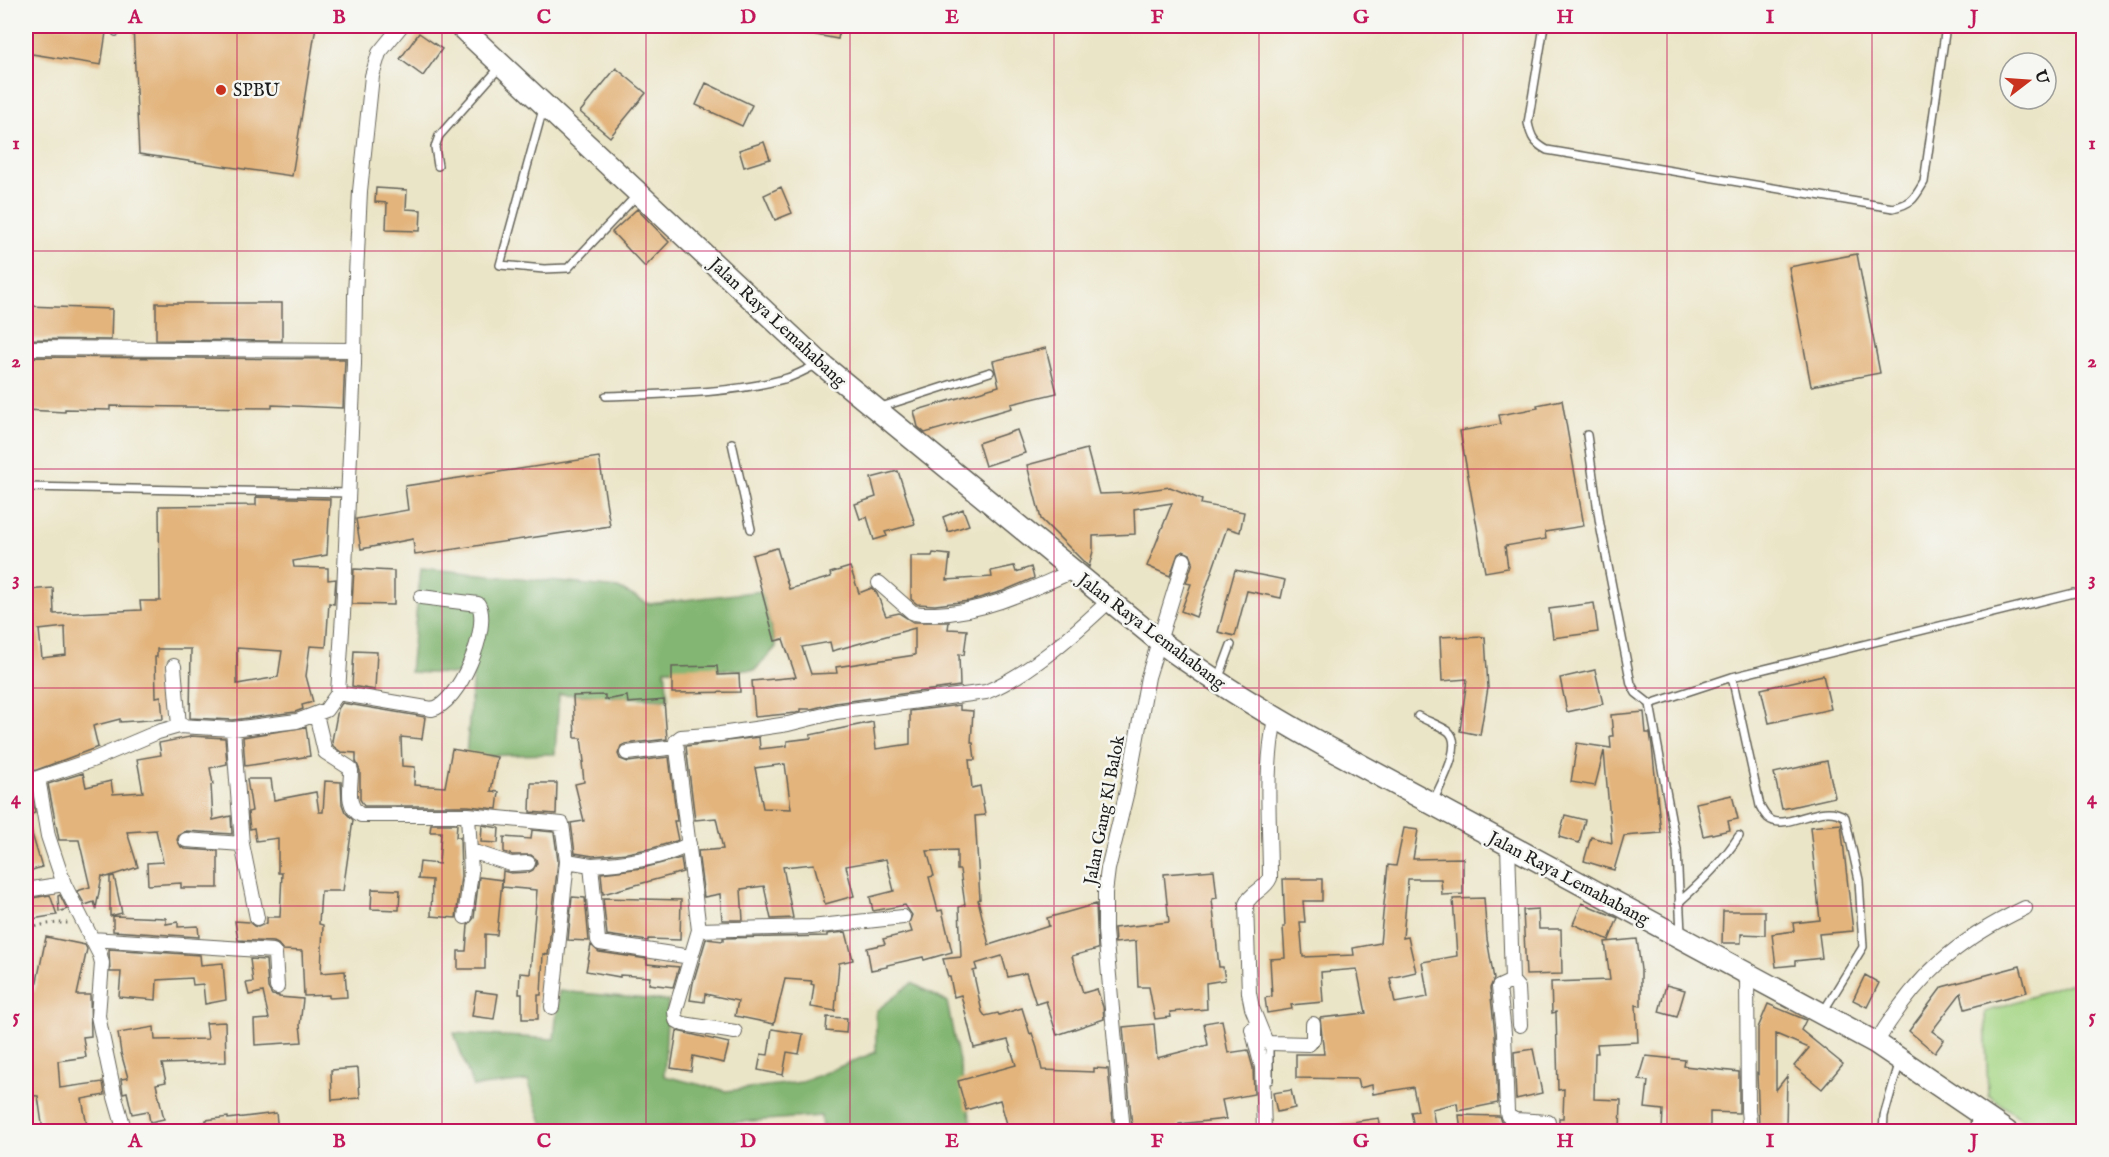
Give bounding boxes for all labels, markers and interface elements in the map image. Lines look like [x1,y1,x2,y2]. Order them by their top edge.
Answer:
text: A [127,5,143,30]
text: B [332,5,346,30]
text: C [537,5,551,30]
text: D [740,5,756,30]
text: E [945,5,959,30]
text: F [1151,5,1164,30]
text: G [1353,5,1370,30]
text: H [1556,5,1574,30]
text: I [1766,5,1775,30]
text: J [1967,5,1979,30]
north arrow [1998,51,2058,111]
text: U [2029,67,2052,87]
place label: SPBU [233,80,280,103]
marker: SPBU [214,83,228,97]
text: 1 [12,131,20,156]
text: 1 [2088,131,2096,156]
street label: Jalan Raya Lemahabang [702,252,851,393]
text: 2 [11,349,21,374]
text: 2 [2087,349,2097,374]
text: 3 [12,567,20,592]
text: 3 [2088,567,2096,592]
street label: Jalan Raya Lemahabang [1071,568,1230,696]
street label: Jalan Gang Kl Balok [1079,733,1131,889]
text: 4 [11,786,22,811]
text: 4 [2087,786,2098,811]
street label: Jalan Raya Lemahabang [1482,826,1653,932]
text: 5 [12,1004,20,1029]
text: 5 [2088,1004,2096,1029]
text: A [127,1129,143,1154]
text: B [332,1129,346,1154]
text: C [537,1129,551,1154]
text: D [740,1129,756,1154]
text: E [945,1129,959,1154]
text: F [1151,1129,1164,1154]
text: G [1353,1129,1370,1154]
text: H [1556,1129,1574,1154]
text: I [1766,1129,1775,1154]
text: J [1967,1129,1979,1154]

